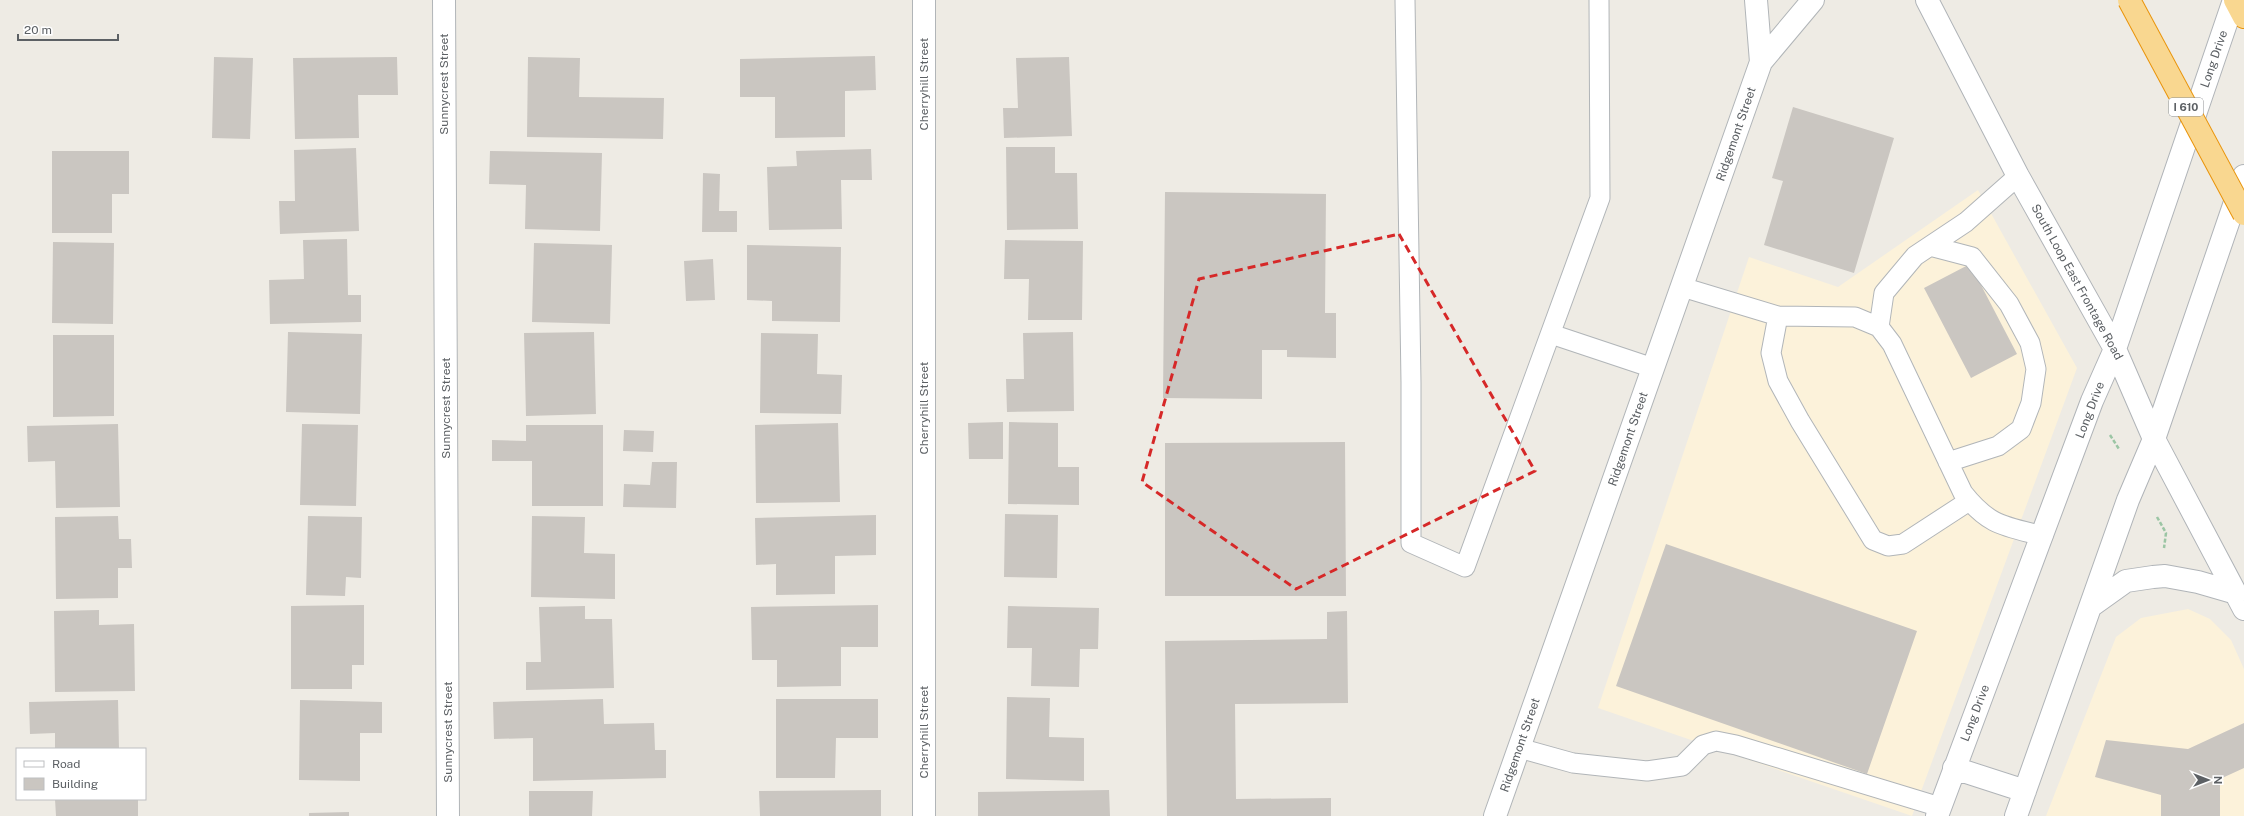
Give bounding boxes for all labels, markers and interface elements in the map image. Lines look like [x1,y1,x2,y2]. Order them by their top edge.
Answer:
scale bar [18,16,118,42]
text: 20 m [24,23,52,37]
street label: Long Drive [2198,28,2230,89]
street label: Sunnycrest Street [437,33,451,135]
street label: Cherryhill Street [917,37,931,130]
street label: Ridgemont Street [1713,85,1759,183]
road number: I 610 [2169,98,2203,116]
street label: South Loop East Frontage Road [2028,202,2126,362]
street label: Sunnycrest Street [439,357,453,459]
street label: Cherryhill Street [917,361,931,454]
street label: Long Drive [2073,380,2107,440]
street label: Ridgemont Street [1605,390,1651,488]
street label: Sunnycrest Street [441,681,455,783]
street label: Long Drive [1958,683,1992,743]
street label: Cherryhill Street [917,685,931,778]
street label: Ridgemont Street [1497,696,1543,794]
legend [16,748,146,800]
text: Road [52,757,80,771]
north arrow [2188,760,2228,800]
text: N [2212,776,2224,784]
text: Building [52,777,98,791]

